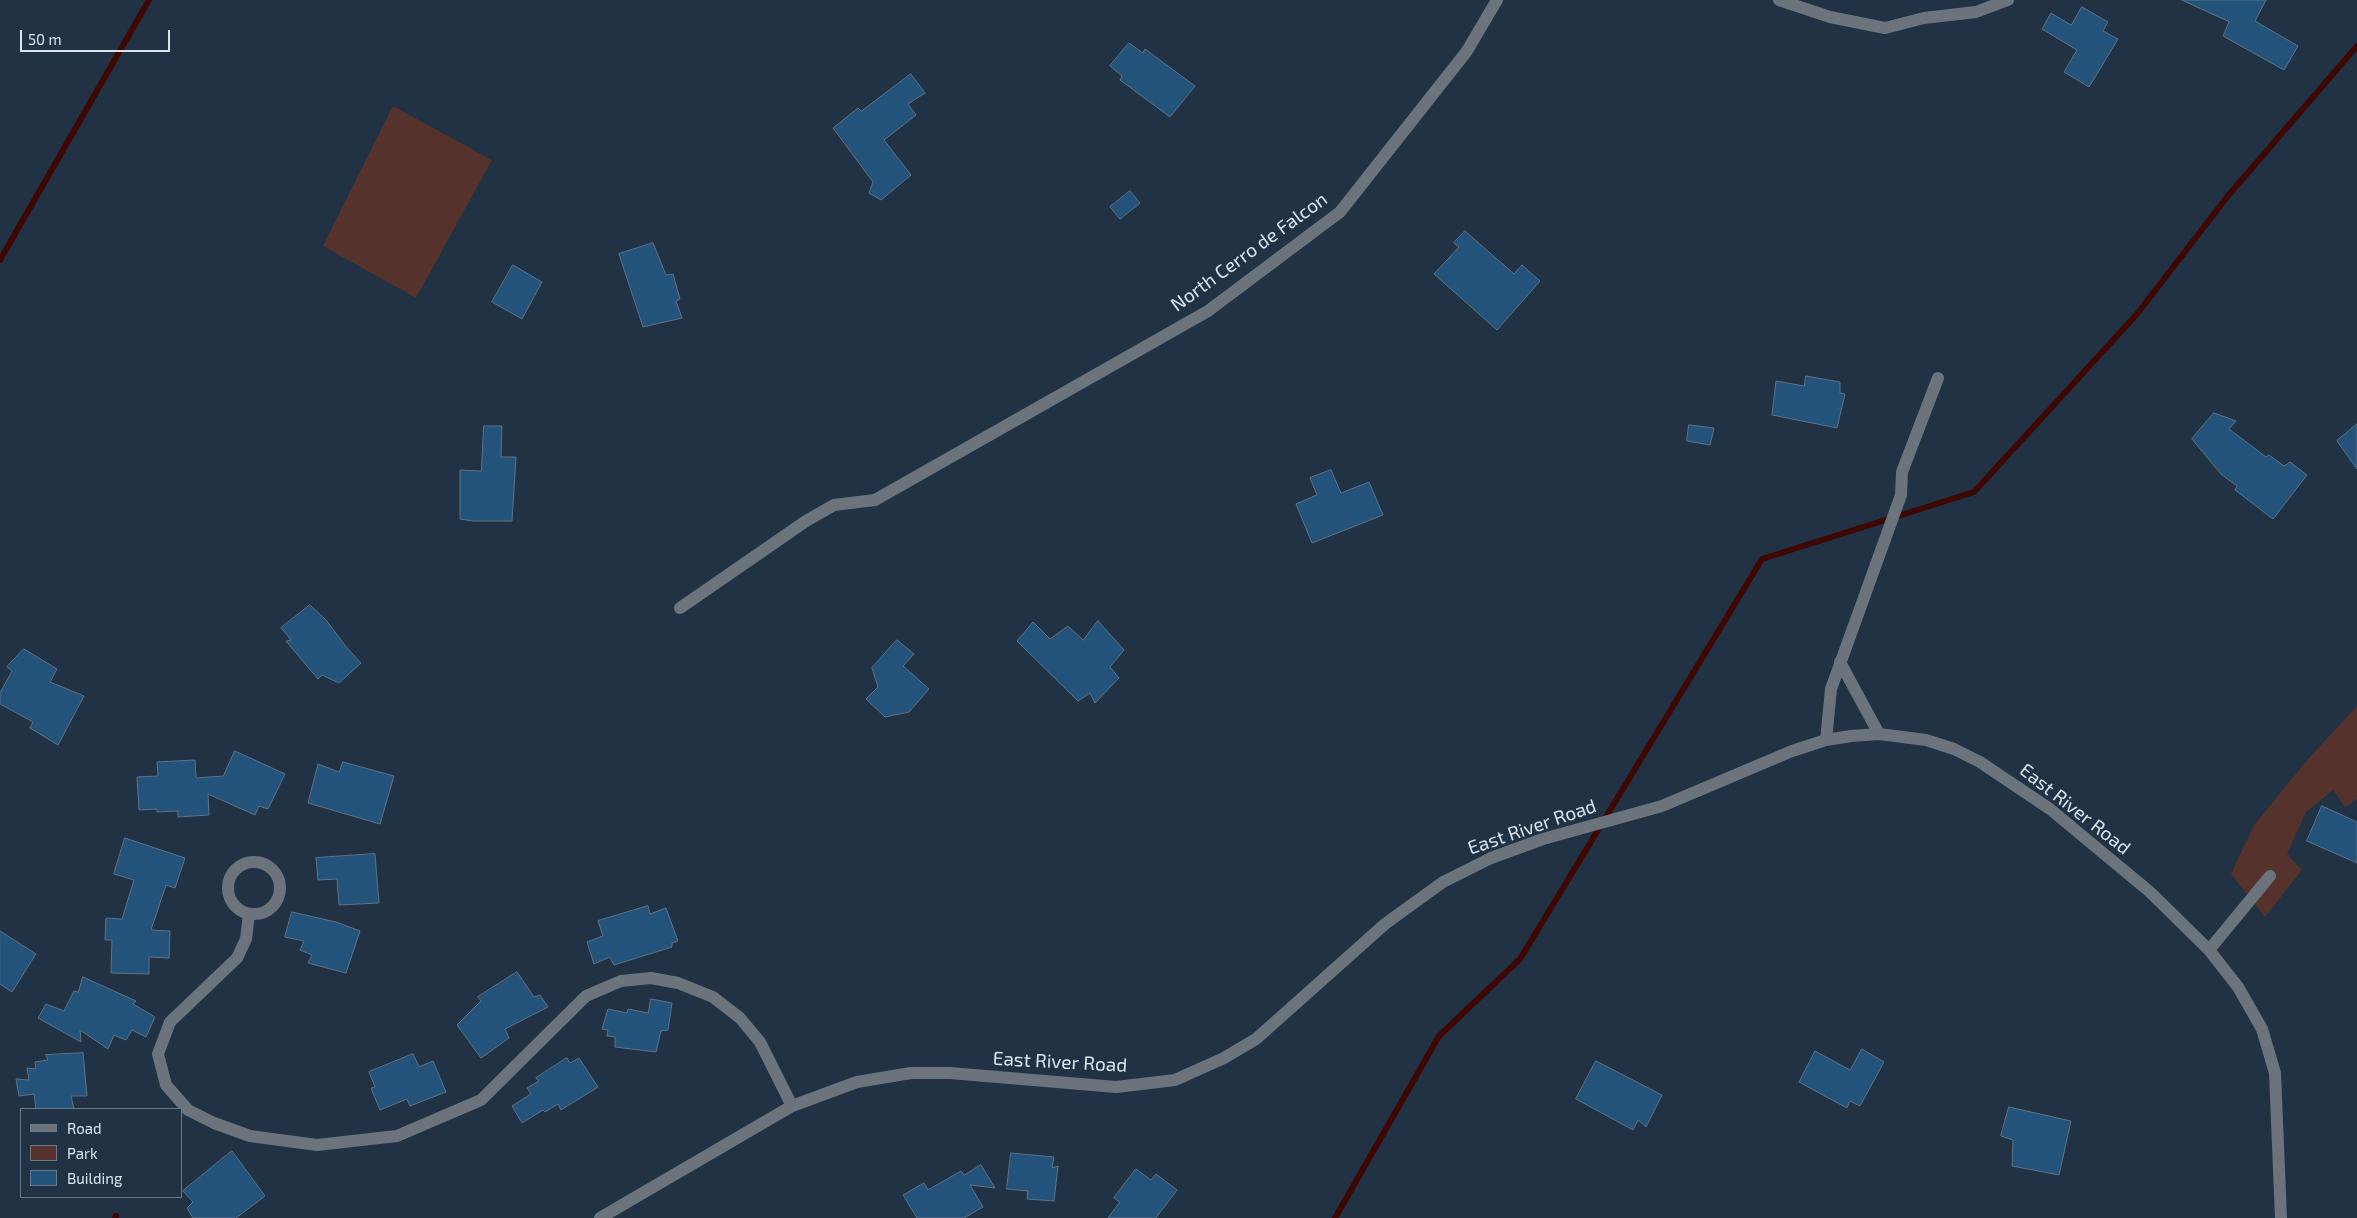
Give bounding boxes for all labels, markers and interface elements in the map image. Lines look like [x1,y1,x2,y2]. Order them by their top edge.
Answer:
scale bar [22,20,172,52]
text: 50 m [28,30,62,48]
street label: North Cerro de Falcon [1166,188,1332,316]
street label: East River Road [2015,759,2135,859]
street label: East River Road [1465,794,1599,860]
street label: East River Road [992,1047,1128,1077]
legend [20,1108,182,1198]
text: Road [67,1119,102,1137]
text: Park [67,1144,98,1162]
text: Building [67,1169,122,1187]

